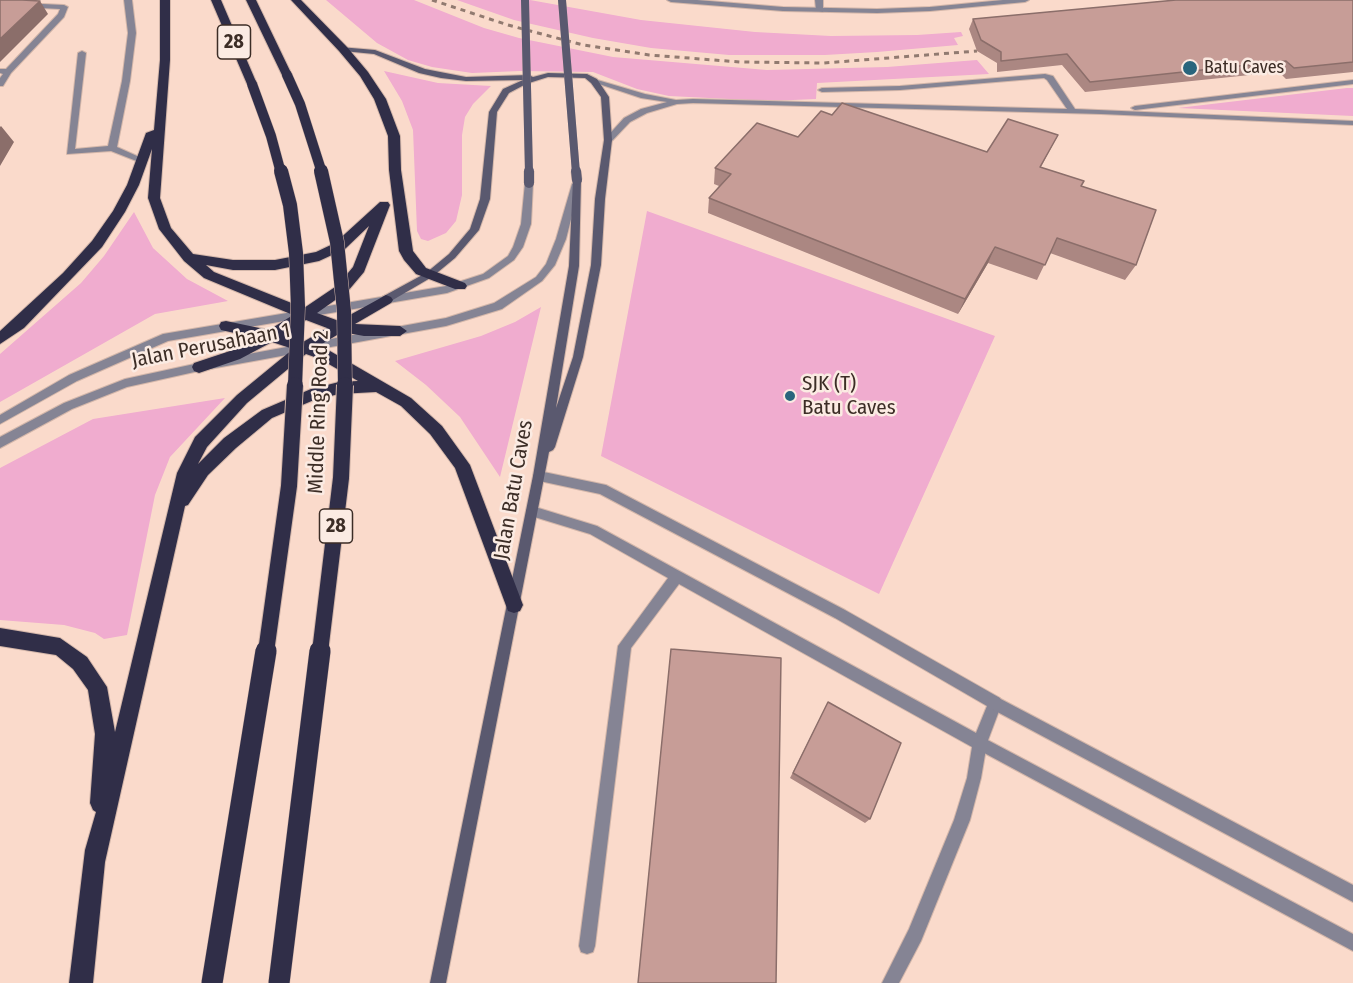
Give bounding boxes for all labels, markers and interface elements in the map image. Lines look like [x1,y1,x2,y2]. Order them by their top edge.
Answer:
road number: 28 [218,25,250,59]
place label: Batu Caves [1204,57,1284,79]
marker: Batu Caves [1181,59,1199,77]
street label: Jalan Perusahaan 1 [129,318,293,374]
street label: Middle Ring Road 2 [304,330,334,494]
place label: SJK (T) Batu Caves [802,371,896,421]
marker: SJK (T) Batu Caves [783,389,797,403]
street label: Jalan Batu Caves [489,418,539,562]
road number: 28 [320,509,352,543]

